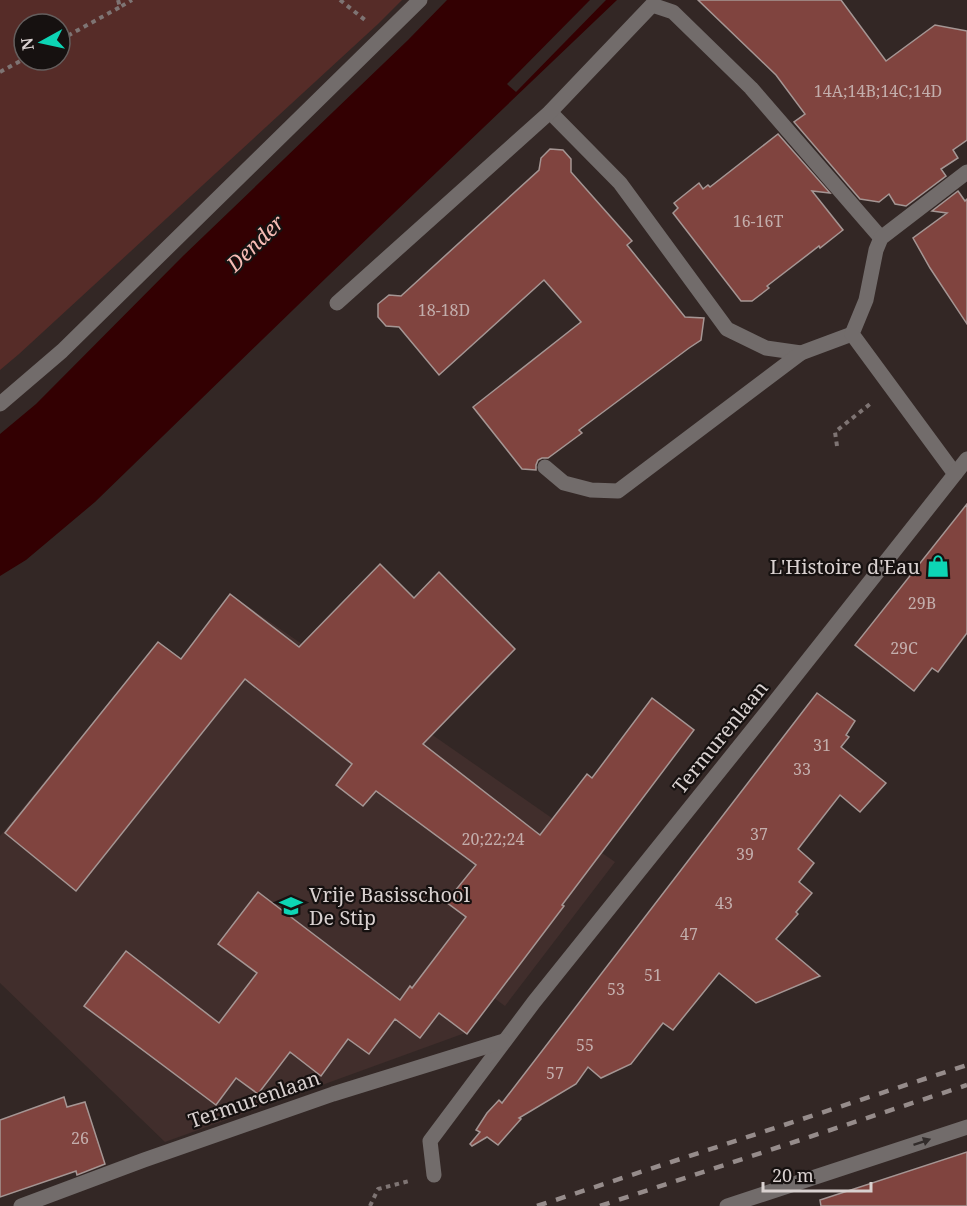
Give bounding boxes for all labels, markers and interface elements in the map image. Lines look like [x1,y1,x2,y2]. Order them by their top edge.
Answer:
north arrow [12,12,72,72]
text: N [15,36,39,52]
house number: 14A;14B;14C;14D [814,80,942,102]
water label: Dender [219,208,290,278]
house number: 16-16T [733,210,783,232]
house number: 18-18D [418,299,470,321]
place label: L'Histoire d'Eau [770,553,920,580]
shop icon: L'Histoire d'Eau [925,553,951,579]
house number: 29B [908,592,936,614]
house number: 29C [890,637,918,659]
street label: Termurenlaan [666,675,774,799]
house number: 31 [813,734,831,756]
house number: 33 [793,758,811,780]
house number: 37 [750,823,768,845]
house number: 20;22;24 [462,828,524,850]
house number: 39 [736,843,754,865]
place label: Vrije Basisschool De Stip [309,881,470,931]
house number: 43 [715,892,733,914]
school or university icon: Vrije Basisschool De Stip [278,893,304,919]
house number: 47 [680,923,698,945]
house number: 51 [644,964,662,986]
house number: 53 [607,978,625,1000]
house number: 55 [576,1034,594,1056]
house number: 57 [546,1062,564,1084]
street label: Termurenlaan [185,1064,324,1134]
house number: 26 [71,1127,89,1149]
one-way arrow [913,1136,931,1146]
scale bar [763,1155,871,1193]
text: 20 m [772,1163,814,1187]

